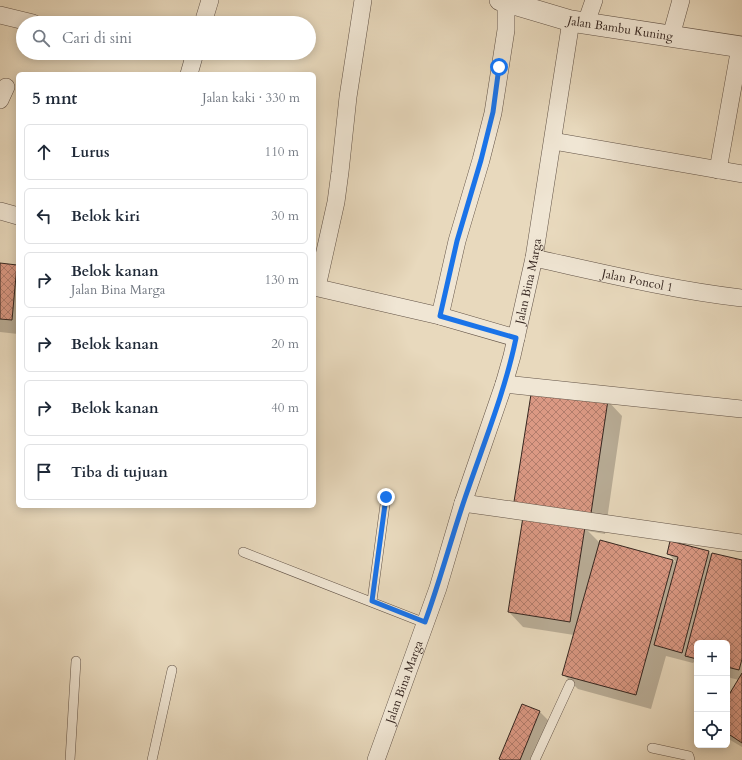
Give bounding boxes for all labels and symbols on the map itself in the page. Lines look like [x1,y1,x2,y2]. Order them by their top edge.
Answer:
street label: Jalan Bambu Kuning [564,12,675,44]
route start [490,58,508,76]
street label: Jalan Bina Marga [511,236,545,328]
street label: Jalan Poncol 1 [598,265,675,295]
route end [377,488,395,506]
street label: Jalan Bina Marga [381,637,427,728]

